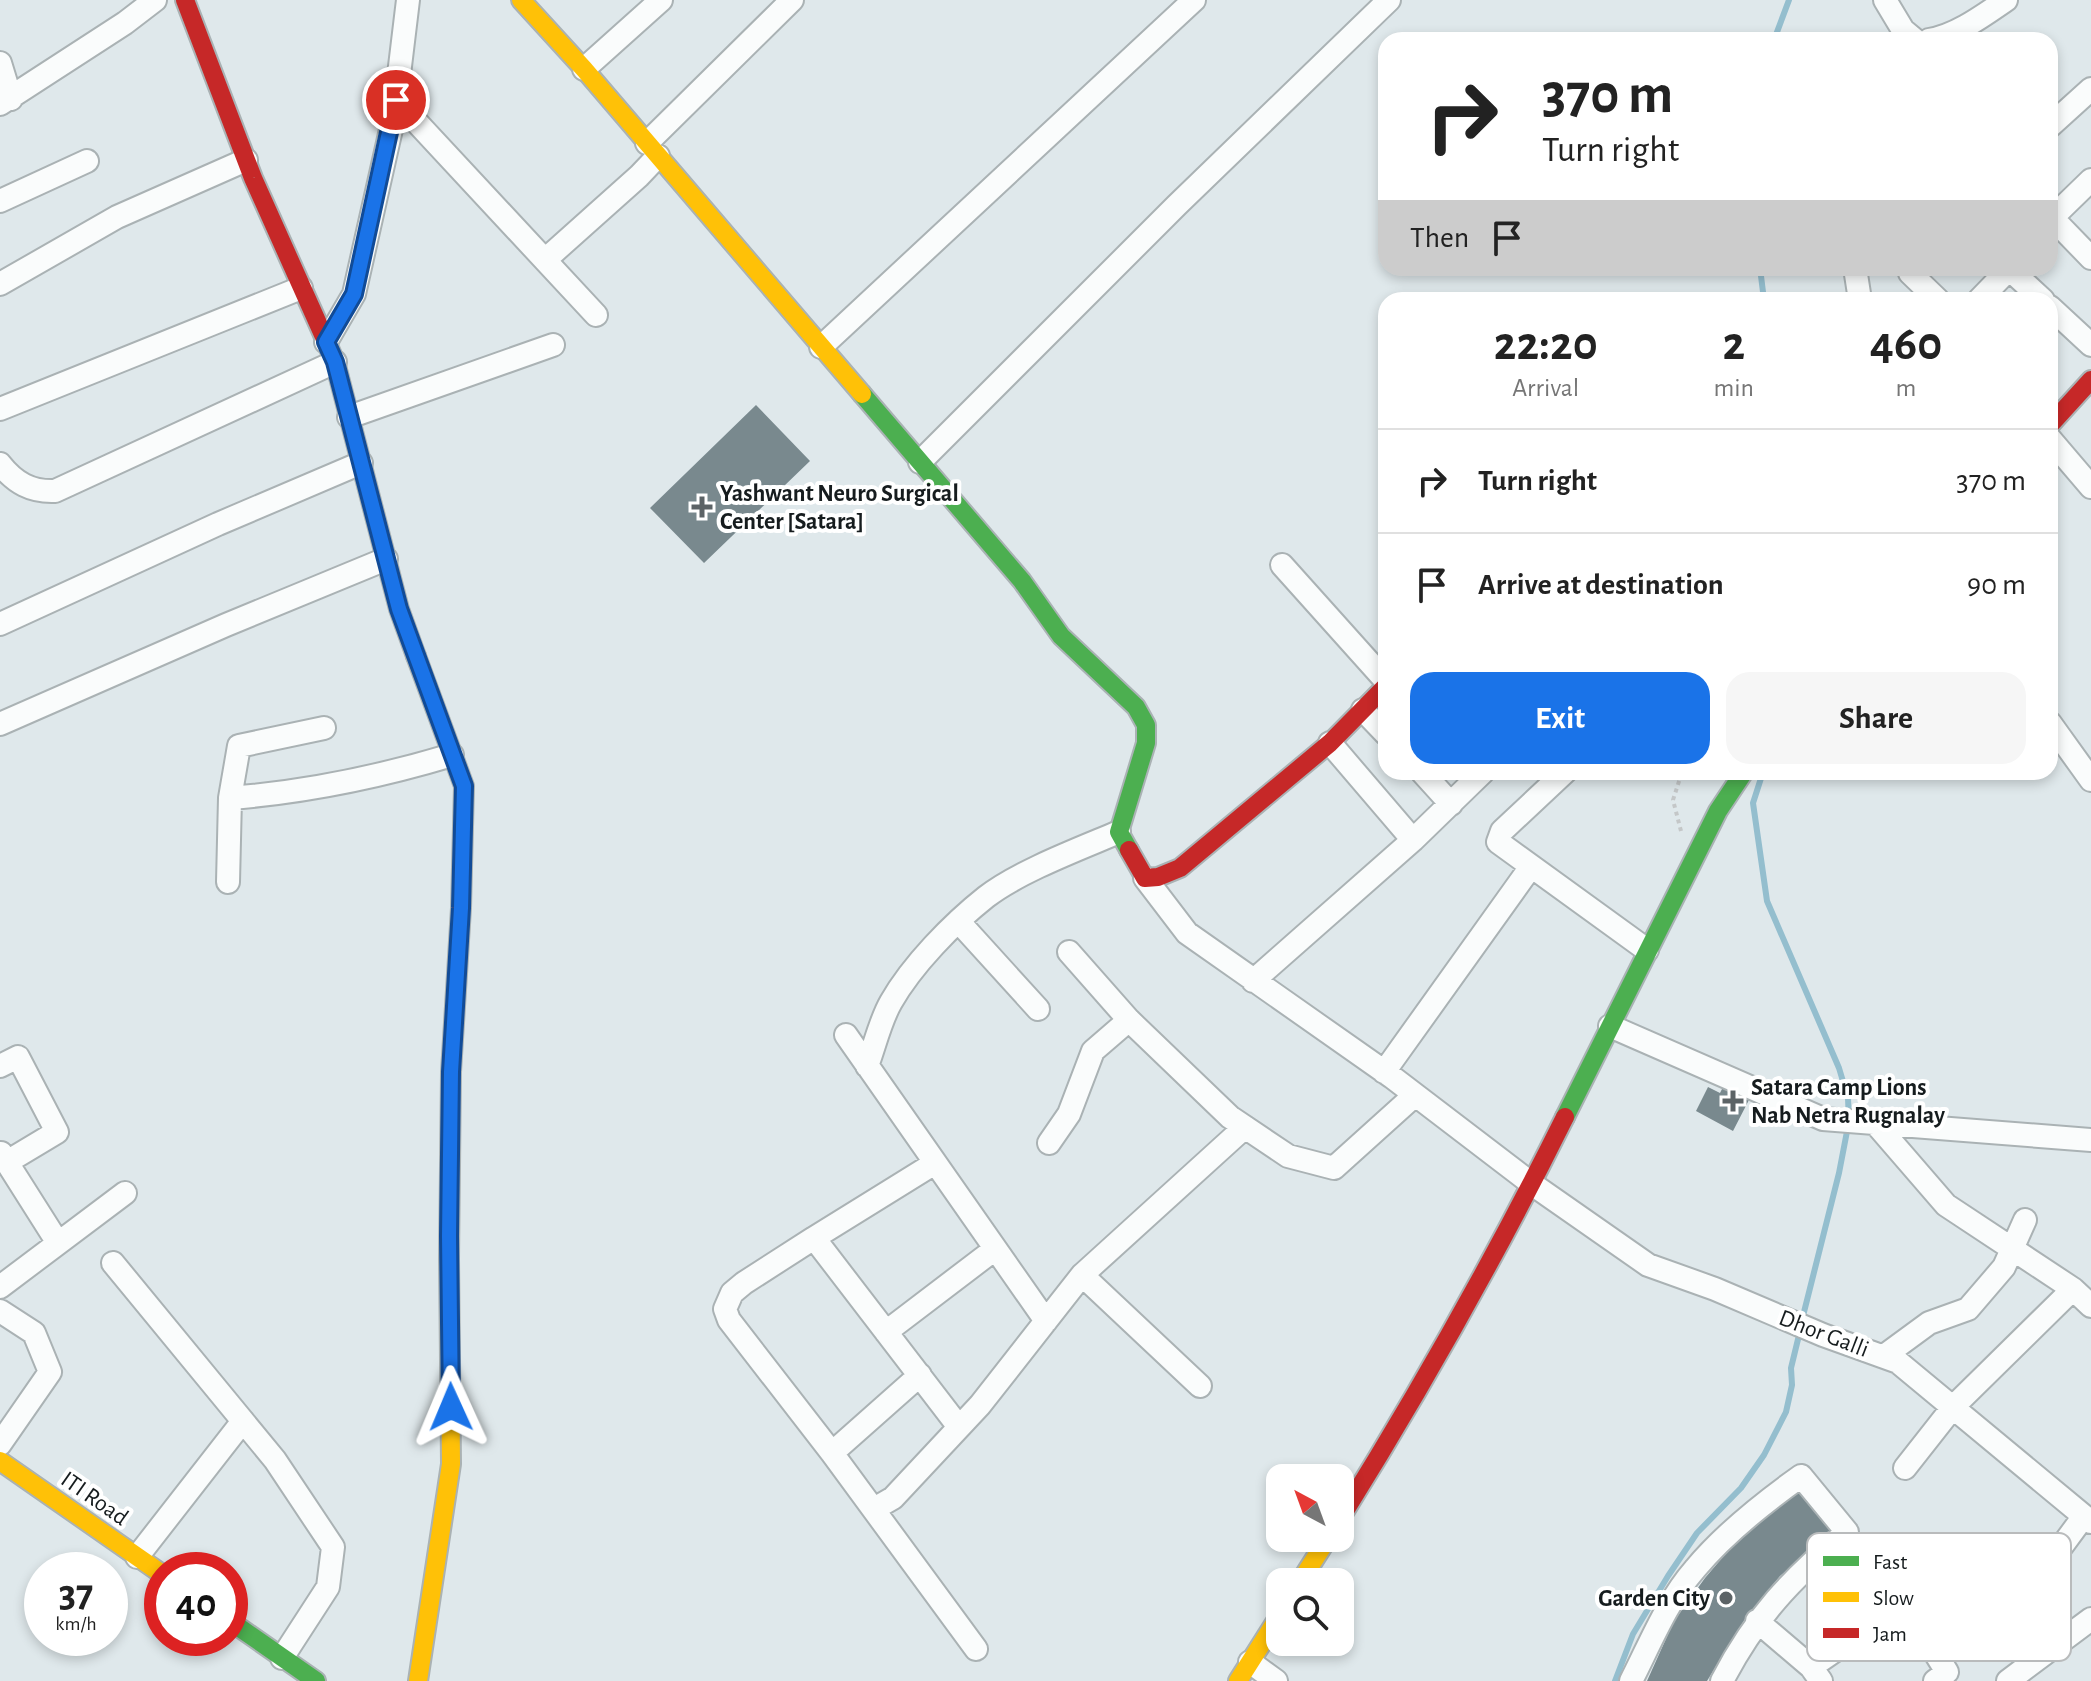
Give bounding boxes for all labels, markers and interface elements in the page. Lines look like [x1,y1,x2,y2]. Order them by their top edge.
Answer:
icon: right [1410,64,1514,168]
pin [362,66,430,134]
text: 370 m [1542,67,1673,123]
icon: arrive [374,78,418,122]
text: Turn right [1542,132,1679,168]
icon: arrive [1485,216,1529,260]
text: Then [1410,223,1469,253]
text: 22:20 [1494,321,1598,369]
text: 2 [1722,321,1745,369]
text: 460 [1870,321,1942,369]
text: Arrival [1512,375,1579,401]
text: min [1713,375,1754,401]
text: m [1896,375,1916,401]
icon: right [1410,459,1454,503]
text: Turn right [1478,466,1597,496]
text: 370 m [1956,466,2026,496]
place label: Yashwant Neuro Surgical Center [Satara] [720,482,959,534]
marker: Yashwant Neuro Surgical Center [Satara] [691,496,713,518]
icon: arrive [1410,563,1454,607]
text: Arrive at destination [1478,570,1724,600]
text: 90 m [1967,570,2026,600]
button: Exit [1410,672,1710,764]
button: Share [1726,672,2026,764]
place label: Satara Camp Lions Nab Netra Rugnalay [1751,1076,1945,1128]
marker: Satara Camp Lions Nab Netra Rugnalay [1722,1090,1744,1112]
street label: Dhor Galli [1775,1306,1872,1362]
position arrow [409,1365,493,1449]
north arrow [1266,1464,1354,1552]
map controls [1266,1464,1354,1656]
street label: ITI Road [56,1467,132,1530]
legend [1807,1533,2071,1661]
text: Fast [1873,1551,1907,1573]
speed limit sign: 40 [144,1552,248,1656]
button: search [1266,1568,1354,1656]
text: 37 [59,1574,93,1614]
place label: Garden City [1598,1587,1710,1611]
text: Slow [1873,1587,1914,1609]
marker: Garden City [1717,1589,1735,1607]
text: km/h [55,1614,97,1634]
text: Jam [1873,1623,1907,1645]

